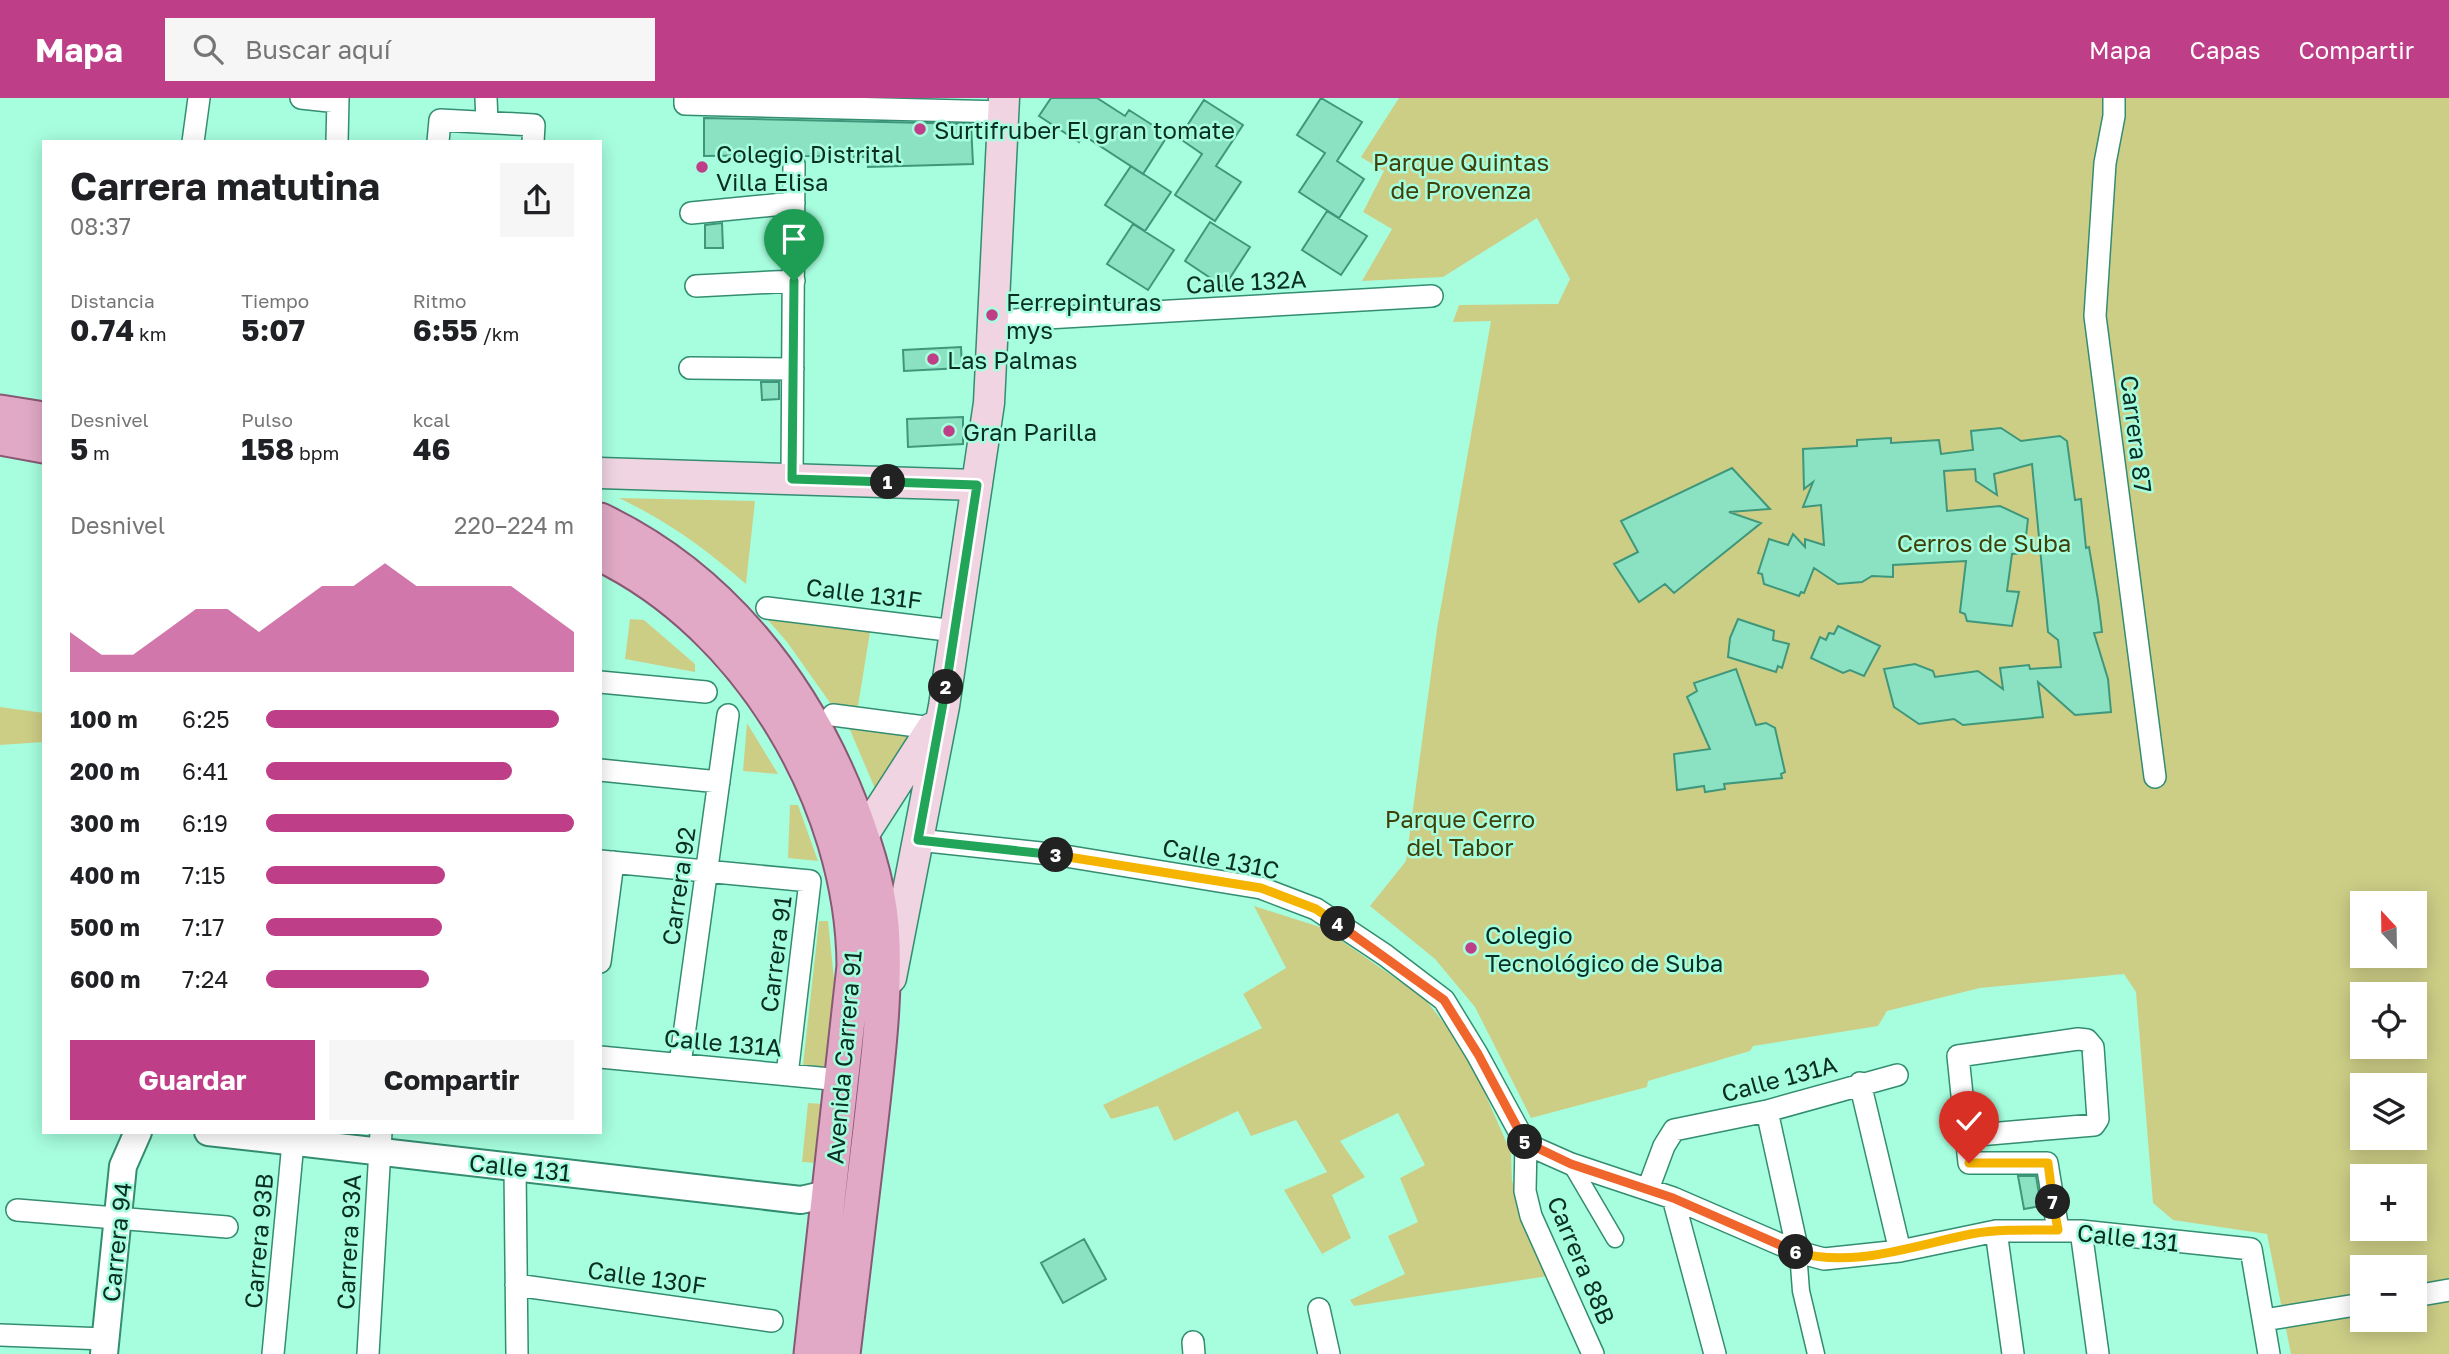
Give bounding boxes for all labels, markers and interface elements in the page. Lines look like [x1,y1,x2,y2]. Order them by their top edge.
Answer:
search box [165,18,655,81]
text: Mapa [35,30,123,69]
icon: search [189,30,227,68]
text: Buscar aquí [245,34,391,65]
text: Mapa [2089,35,2152,64]
text: Capas [2190,35,2260,64]
text: Compartir [2298,35,2414,64]
place label: Surtifruber El gran tomate [934,115,1235,144]
marker: Surtifruber El gran tomate [912,121,928,137]
place label: Colegio Distrital Villa Elisa [716,139,902,196]
park label: Parque Quintas de Provenza [1373,147,1549,204]
marker: Colegio Distrital Villa Elisa [694,159,710,175]
text: Carrera matutina [70,163,380,208]
button: share [500,163,574,237]
pin [764,209,824,281]
text: 08:37 [70,212,131,240]
icon: arrive [775,220,813,258]
street label: Calle 132A [1185,263,1307,299]
place label: Ferrepinturas mys [1006,287,1162,344]
text: Distancia [70,289,155,312]
text: Tiempo [241,289,309,312]
text: Ritmo [413,289,466,312]
marker: Ferrepinturas mys [984,307,1000,323]
text: 0.74 [70,312,134,348]
text: 5:07 [241,312,305,348]
text: 6:55 [413,312,478,348]
text: km [134,322,167,345]
text: /km [478,322,519,345]
place label: Las Palmas [947,345,1077,374]
marker: Las Palmas [925,351,941,367]
street label: Carrera 87 [2115,374,2159,494]
text: Desnivel [70,408,149,431]
text: Pulso [241,408,293,431]
text: kcal [413,408,450,431]
place label: Gran Parilla [963,417,1097,446]
marker: Gran Parilla [941,423,957,439]
text: 5 [70,431,88,467]
text: 158 [241,431,294,467]
text: 46 [413,431,450,467]
text: m [88,441,110,464]
text: bpm [294,441,339,464]
pin: 1 [870,464,906,500]
text: 1 [883,470,892,493]
text: Desnivel [70,511,165,539]
text: 220–224 m [454,511,574,539]
park label: Cerros de Suba [1897,528,2071,557]
street label: Calle 131F [804,572,924,614]
pin: 2 [928,670,964,704]
text: 2 [940,675,951,698]
text: 100 m [70,705,138,733]
text: 6:25 [182,705,230,733]
text: 200 m [70,757,140,785]
text: 6:41 [182,757,228,785]
park label: Parque Cerro del Tabor [1385,804,1535,861]
text: 300 m [70,809,140,837]
text: 6:19 [182,809,228,837]
street label: Carrera 92 [655,825,701,947]
street label: Calle 131C [1160,831,1282,885]
pin: 3 [1038,838,1074,872]
text: 3 [1050,843,1061,866]
text: 400 m [70,861,140,889]
text: 7:15 [182,861,226,889]
north arrow [2350,891,2427,968]
map controls [2350,891,2427,1332]
street label: Carrera 91 [753,894,797,1014]
pin: 4 [1320,906,1356,942]
text: 4 [1332,912,1343,935]
text: 500 m [70,913,140,941]
text: 7:17 [182,913,224,941]
place label: Colegio Tecnológico de Suba [1485,920,1723,977]
marker: Colegio Tecnológico de Suba [1463,940,1479,956]
street label: Avenida Carrera 91 [819,949,867,1165]
text: 600 m [70,965,140,993]
text: 7:24 [182,965,228,993]
button: locate [2350,982,2427,1059]
street label: Calle 131A [663,1022,783,1062]
button: Guardar [70,1040,315,1120]
button: Compartir [329,1040,574,1120]
street label: Calle 131A [1718,1049,1840,1107]
button: layers [2350,1073,2427,1150]
pin [1939,1091,1999,1163]
icon: check [1950,1102,1988,1140]
pin: 5 [1508,1124,1542,1160]
text: 5 [1519,1130,1530,1153]
street label: Calle 131 [468,1147,572,1187]
button: + [2350,1164,2427,1241]
street label: Carrera 93B [238,1172,278,1310]
street label: Carrera 93A [330,1174,366,1310]
street label: Carrera 94 [95,1181,137,1303]
pin: 7 [2036,1184,2070,1220]
text: 7 [2047,1190,2058,1213]
street label: Carrera 88B [1542,1192,1622,1328]
street label: Calle 131 [2076,1217,2180,1257]
pin: 6 [1778,1234,1814,1270]
text: 6 [1789,1240,1802,1263]
street label: Calle 130F [586,1254,708,1300]
button: − [2350,1255,2427,1332]

